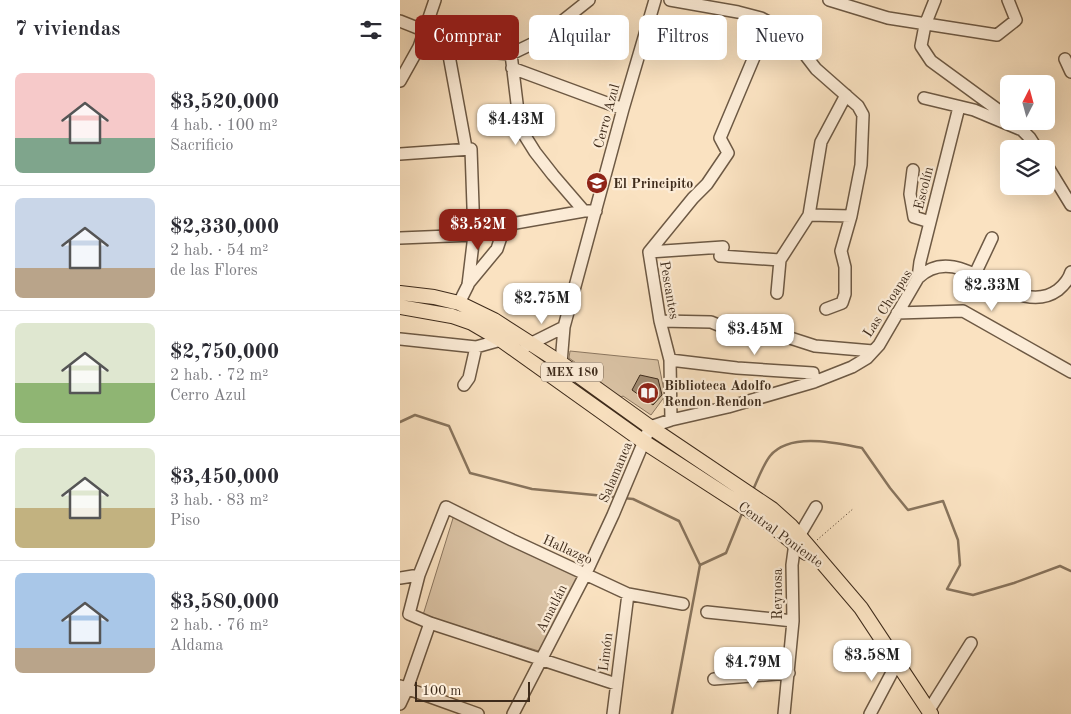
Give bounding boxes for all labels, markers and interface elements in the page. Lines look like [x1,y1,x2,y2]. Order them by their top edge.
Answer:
chip: Comprar [415,15,519,60]
chip: Alquilar [529,15,629,60]
chip: Filtros [639,15,727,60]
chip: Nuevo [737,15,822,60]
icon: filters [357,16,385,44]
text: 7 viviendas [15,19,120,40]
north arrow [1000,75,1055,130]
map controls [1000,75,1055,195]
street label: Cerro Azul [592,82,622,150]
text: $3,520,000 [170,92,279,113]
icon: home [55,93,115,153]
pin: $4.43M [475,104,557,146]
text: $4.43M [488,112,544,128]
text: 4 hab. · 100 m² [170,118,278,134]
text: Sacrificio [170,138,233,154]
button: layers [1000,140,1055,195]
street label: Escolín [912,165,936,211]
school or university icon: El Principito [585,171,609,195]
place label: El Principito [613,177,693,191]
pin: $3.52M [437,208,519,251]
text: $2,330,000 [170,217,279,238]
text: $3.52M [450,217,506,233]
icon: home [55,218,115,278]
text: 2 hab. · 54 m² [170,243,268,259]
street label: Pescantes [657,260,681,321]
text: de las Flores [170,263,258,279]
street label: Las Choapas [861,267,915,340]
pin: $2.33M [951,270,1033,312]
text: $2.33M [964,278,1020,294]
pin: $2.75M [501,282,583,325]
text: $2.75M [514,291,570,307]
pin: $3.45M [714,314,796,356]
text: $3.45M [727,322,783,338]
text: $2,750,000 [170,342,279,363]
icon: home [55,343,115,403]
road number: MEX 180 [541,362,603,382]
text: 2 hab. · 72 m² [170,368,268,384]
place label: Biblioteca Adolfo Rendon Rendon [664,379,771,409]
library icon: Biblioteca Adolfo Rendon Rendon [636,381,660,405]
text: Cerro Azul [170,388,246,404]
street label: Salamanca [597,440,635,505]
text: $3,450,000 [170,467,279,488]
icon: home [55,468,115,528]
text: 3 hab. · 83 m² [170,493,268,509]
street label: Central Poniente [735,499,825,570]
text: Piso [170,513,200,529]
street label: Hallazgo [540,533,595,567]
street label: Reynosa [771,568,785,620]
street label: Amatlán [534,582,570,635]
text: $3,580,000 [170,592,279,613]
icon: home [55,593,115,653]
text: 2 hab. · 76 m² [170,618,268,634]
street label: Limón [597,632,615,672]
text: Aldama [170,638,223,654]
pin: $3.58M [831,640,913,682]
pin: $4.79M [712,646,794,689]
text: $3.58M [844,648,900,664]
text: $4.79M [725,655,781,671]
scale bar [415,679,530,702]
text: 100 m [422,684,461,698]

